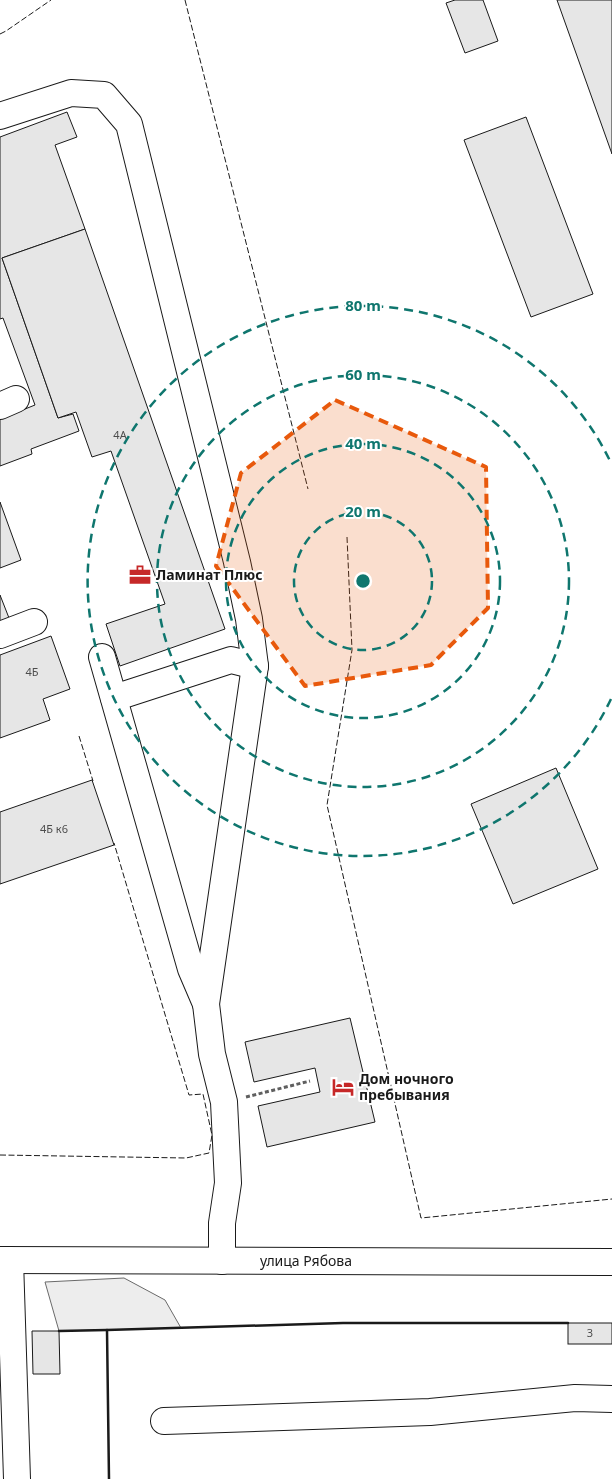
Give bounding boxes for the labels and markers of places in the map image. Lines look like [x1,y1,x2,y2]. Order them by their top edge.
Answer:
office icon: Ламинат Плюс [127,562,153,588]
place label: Ламинат Плюс [156,565,263,584]
centre of rings [354,572,372,590]
place label: Дом ночного пребывания [359,1069,454,1104]
hotel icon: Дом ночного пребывания [330,1074,356,1100]

